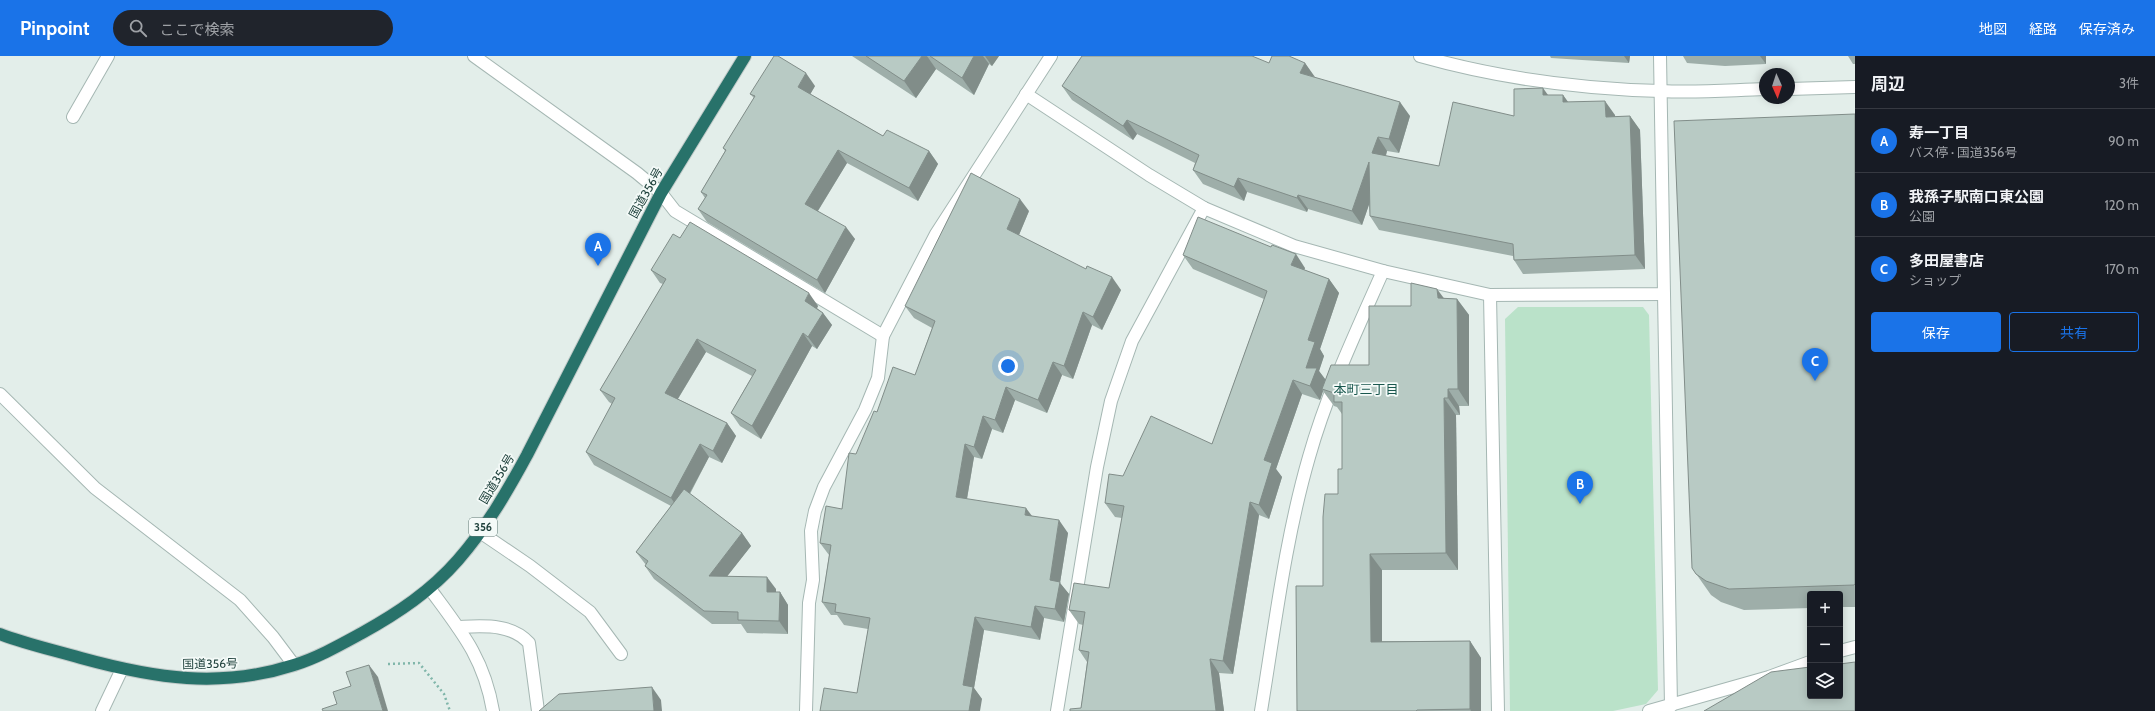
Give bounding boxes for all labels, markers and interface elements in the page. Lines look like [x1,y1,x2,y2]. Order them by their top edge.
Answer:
search box [113,10,393,46]
text: Pinpoint [20,17,89,40]
icon: search [127,17,149,39]
text: 地図 [1979,20,2007,38]
text: 経路 [2029,20,2057,38]
text: 保存済み [2079,20,2135,38]
text: ここで検索 [159,21,234,39]
north arrow [1759,68,1795,104]
text: 周辺 [1871,74,1905,94]
text: 3件 [2119,75,2139,91]
text: 寿一丁目 [1909,124,1969,142]
text: A [1880,133,1888,149]
text: 90 m [2108,133,2139,149]
text: バス停 · 国道356号 [1909,144,2017,160]
street label: 国道356号 [625,165,666,221]
text: 我孫子駅南口東公園 [1909,188,2044,206]
text: B [1880,197,1888,213]
text: 120 m [2105,197,2139,213]
text: 公園 [1909,208,1935,224]
pin: A [585,233,611,266]
text: 多田屋書店 [1909,252,1984,270]
text: C [1880,261,1888,277]
text: 170 m [2105,261,2139,277]
text: ショップ [1909,272,1961,288]
button: 保存 [1871,312,2001,352]
button: 共有 [2009,312,2139,352]
pin: C [1802,348,1828,381]
your location [998,356,1018,376]
district label: 本町三丁目 [1333,381,1399,397]
street label: 国道356号 [476,451,517,507]
pin: B [1567,471,1593,504]
road number: 356 [469,518,497,536]
map controls [1807,591,1843,699]
button: + [1807,591,1843,627]
button: − [1807,627,1843,663]
street label: 国道356号 [182,656,238,671]
button: layers [1807,663,1843,699]

